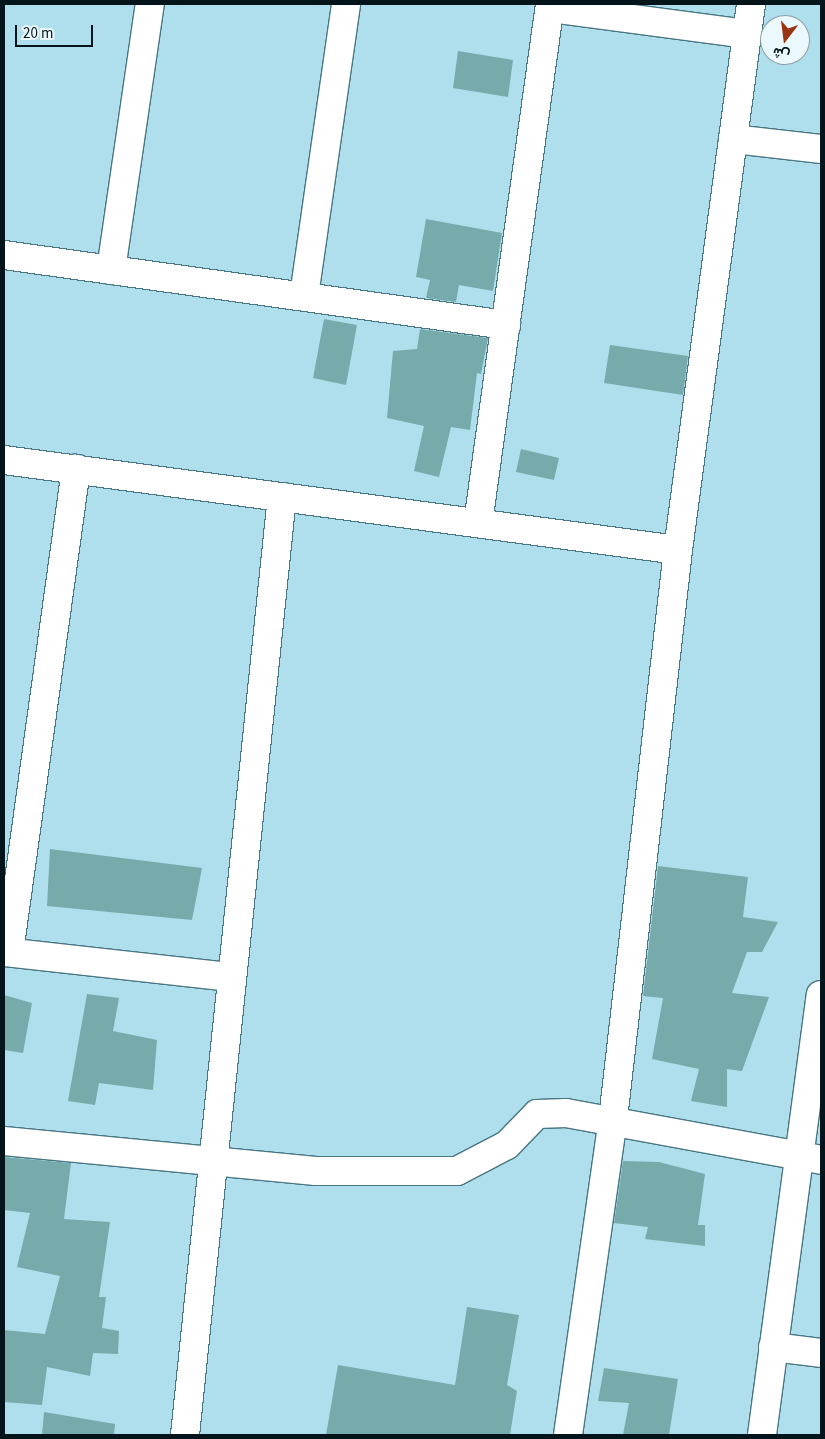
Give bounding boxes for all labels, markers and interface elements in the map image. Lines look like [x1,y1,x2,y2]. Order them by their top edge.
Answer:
scale bar [18,15,95,47]
north arrow [760,15,810,65]
text: 20 m [23,23,53,44]
text: ش [771,42,792,65]

